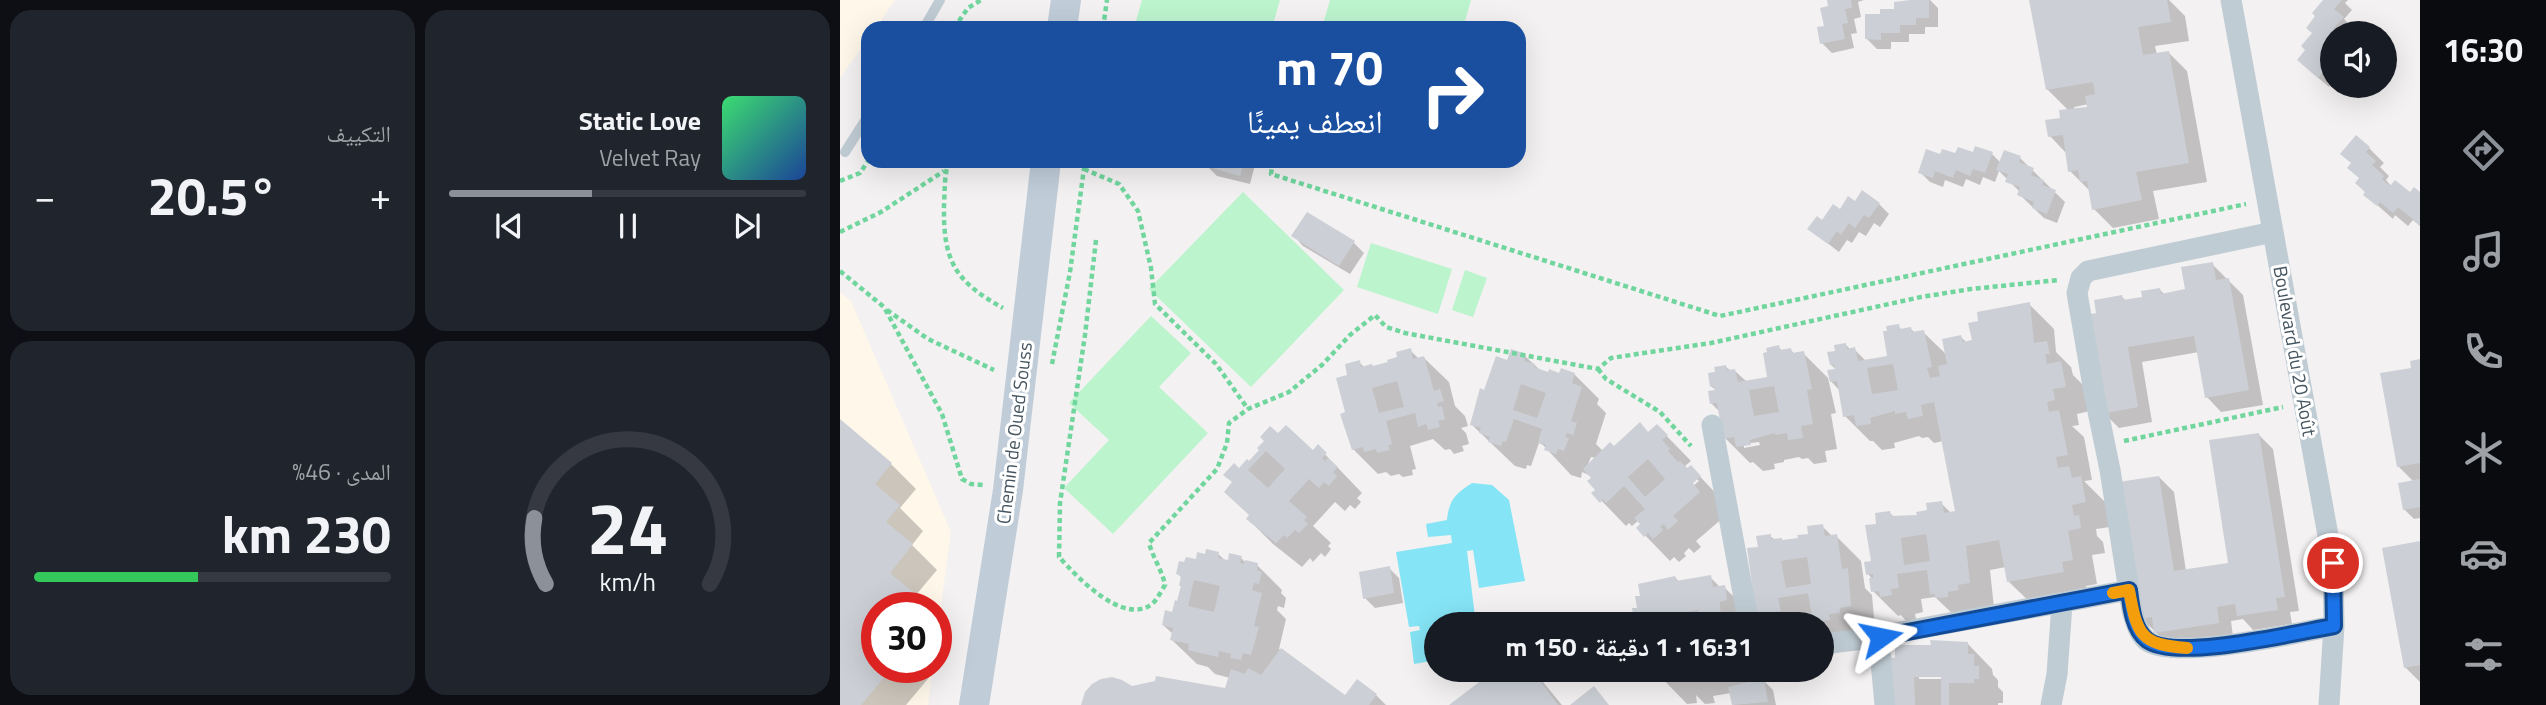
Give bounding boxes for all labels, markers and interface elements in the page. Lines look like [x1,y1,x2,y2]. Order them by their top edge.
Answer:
map controls [2320,21,2397,98]
button: sound [2320,21,2397,98]
text: 16:30 [2443,26,2523,74]
text: 70 m [1276,29,1383,104]
icon: right [1407,49,1498,140]
text: انعطف يمينًا [1247,97,1383,145]
text: Static Love [579,101,701,140]
text: التكييف [326,116,391,151]
icon: directions [2459,126,2508,175]
text: Velvet Ray [599,140,701,175]
text: 20.5° [148,156,277,235]
text: − [34,167,55,225]
text: + [370,167,391,225]
icon: previous [490,207,528,245]
icon: pause [609,207,647,245]
icon: next [728,207,766,245]
icon: music [2459,227,2508,276]
street label: Boulevard du 20 Août [2266,263,2325,439]
icon: phone [2459,327,2508,376]
street label: Chemin de Oued Souss [988,340,1039,525]
icon: climate [2459,428,2508,477]
text: المدى · 46% [292,454,391,489]
text: 24 [587,472,668,582]
text: 230 km [222,494,391,573]
icon: car [2459,529,2508,578]
pin [2303,533,2363,593]
icon: arrive [2314,544,2352,582]
text: km/h [599,563,656,601]
speed limit sign: 30 [861,592,952,683]
position arrow [1844,600,1918,674]
text: 16:31 · 1 دقيقة · 150 m [1505,627,1753,666]
icon: filters [2459,630,2508,679]

